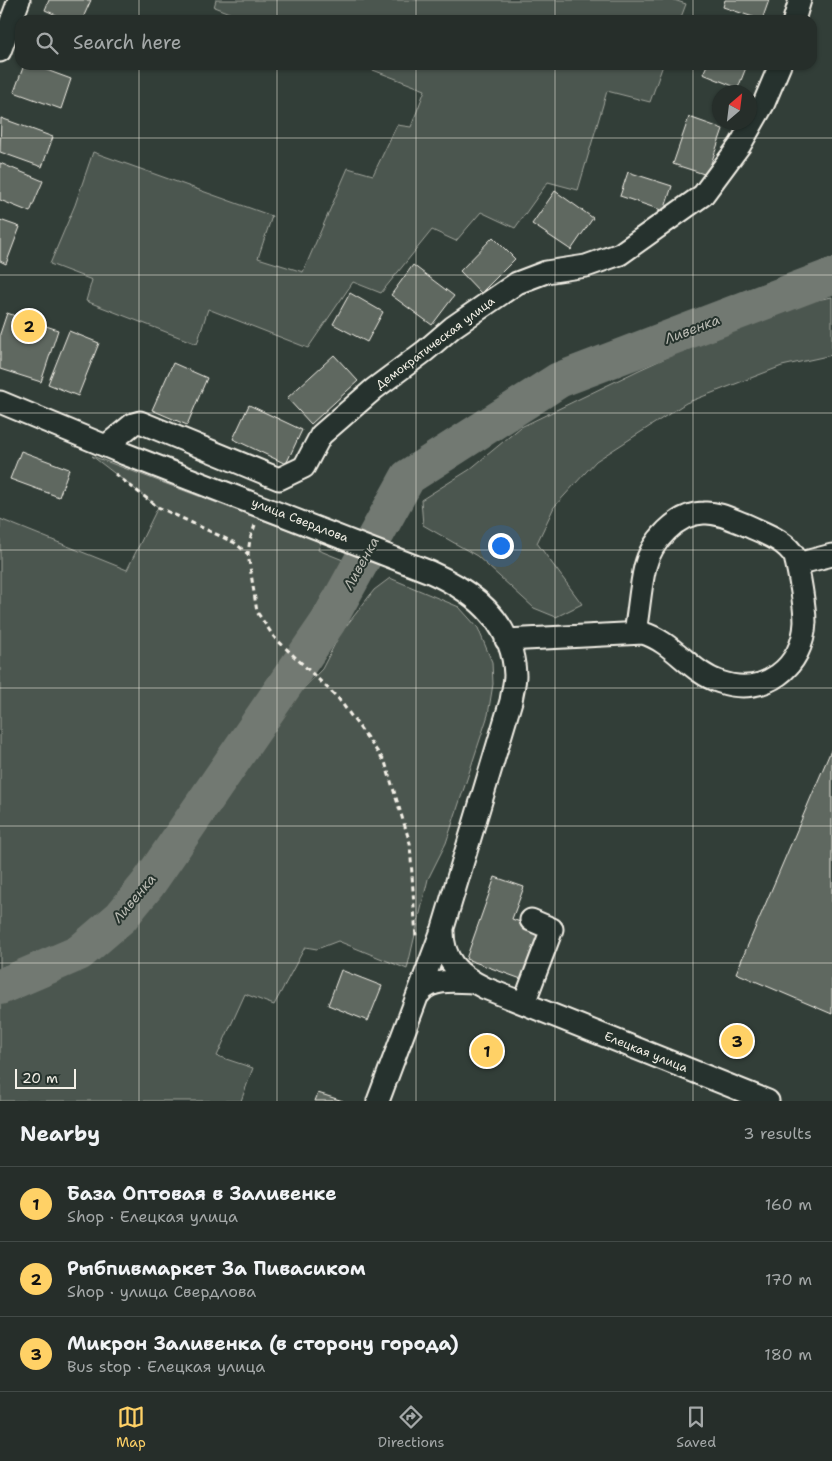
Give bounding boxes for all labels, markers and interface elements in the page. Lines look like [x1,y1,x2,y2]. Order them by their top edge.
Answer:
search box [15,15,817,70]
icon: search [33,29,61,57]
text: Search here [73,30,182,55]
north arrow [712,85,757,130]
street label: Демократическая улица [372,293,498,393]
pin: 2 [13,307,45,345]
water label: Ливенка [661,310,722,348]
street label: улица Свердлова [249,494,351,546]
water label: Ливенка [339,533,383,594]
your location [488,533,514,559]
water label: Ливенка [108,870,160,927]
pin: 3 [721,1022,753,1060]
street label: Елецкая улица [602,1028,691,1076]
pin: 1 [471,1032,503,1070]
scale bar [15,1066,76,1089]
text: 20 m [22,1069,58,1087]
text: Nearby [20,1120,100,1148]
text: 3 results [743,1123,812,1144]
text: База Оптовая в Заливенке [67,1181,337,1206]
text: 1 [32,1194,40,1215]
text: 160 m [765,1194,812,1215]
text: Shop · Елецкая улица [67,1206,238,1227]
text: Рыбпивмаркет За Пивасиком [67,1256,366,1281]
text: 2 [30,1269,42,1290]
text: 170 m [765,1269,812,1290]
text: Shop · улица Свердлова [67,1281,256,1302]
text: Микрон Заливенка (в сторону города) [67,1331,459,1356]
text: 3 [30,1344,42,1365]
text: 180 m [764,1344,812,1365]
text: Bus stop · Елецкая улица [67,1356,265,1377]
tab: Map [116,1403,146,1451]
tab: Directions [378,1403,444,1451]
tab: Saved [676,1403,716,1451]

